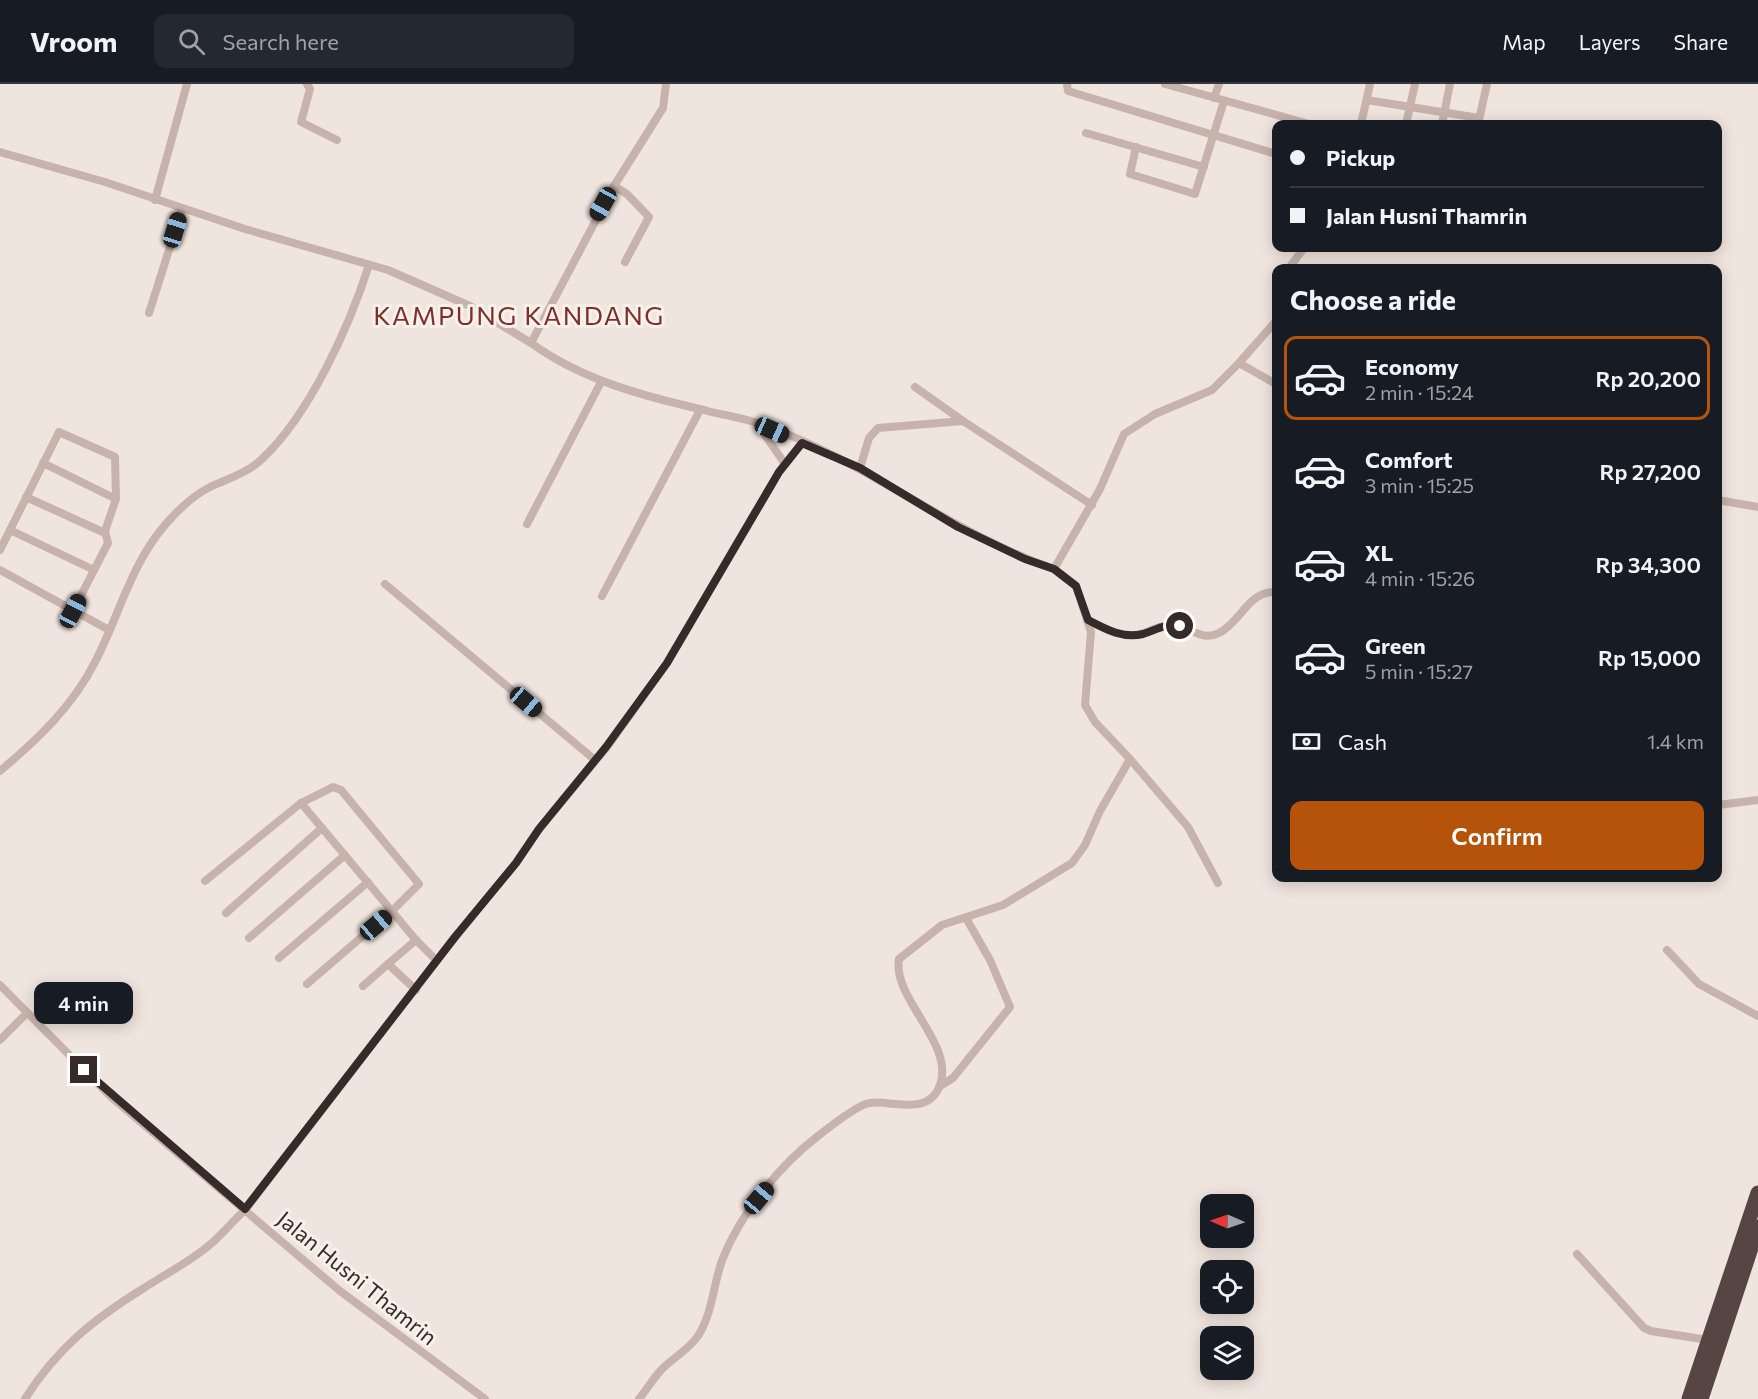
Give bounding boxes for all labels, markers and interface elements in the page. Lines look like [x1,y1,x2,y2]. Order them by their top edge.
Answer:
search box [154,14,574,68]
text: Vroom [30,24,118,58]
icon: search [175,25,208,58]
text: Search here [223,28,339,55]
text: Map [1502,29,1546,54]
text: Layers [1579,29,1641,54]
text: Share [1674,29,1728,54]
text: Pickup [1326,144,1395,171]
car [586,184,620,224]
text: Jalan Husni Thamrin [1326,202,1527,229]
car [161,210,189,250]
text: Choose a ride [1290,283,1456,316]
district label: KAMPUNG KANDANG [373,299,665,330]
icon: car [1293,351,1347,405]
text: Economy [1365,353,1459,380]
text: Rp 20,200 [1596,365,1701,392]
text: 2 min · 15:24 [1365,380,1474,404]
car [752,414,792,446]
icon: car [1293,444,1347,498]
text: Comfort [1365,446,1453,473]
text: Rp 27,200 [1599,458,1701,485]
text: 3 min · 15:25 [1365,473,1474,497]
icon: car [1293,537,1347,591]
text: XL [1365,539,1393,566]
text: Rp 34,300 [1596,551,1701,578]
text: 4 min · 15:26 [1365,566,1475,590]
car [57,591,89,631]
route start [1166,612,1193,639]
icon: car [1293,630,1347,684]
text: Green [1365,632,1426,659]
text: Rp 15,000 [1598,644,1701,671]
text: 5 min · 15:27 [1365,659,1473,683]
car [506,684,546,720]
icon: cash [1290,725,1323,758]
text: Cash [1338,728,1387,755]
text: 1.4 km [1647,729,1704,753]
button: Confirm [1290,801,1704,870]
car [356,907,396,943]
callout: 4 min [34,983,134,1025]
text: 4 min [58,991,109,1015]
route end [70,1056,97,1083]
car [741,1178,777,1218]
north arrow [1200,1194,1254,1248]
map controls [1200,1194,1254,1380]
street label: Jalan Husni Thamrin [272,1205,443,1350]
button: locate [1200,1260,1254,1314]
button: layers [1200,1326,1254,1380]

